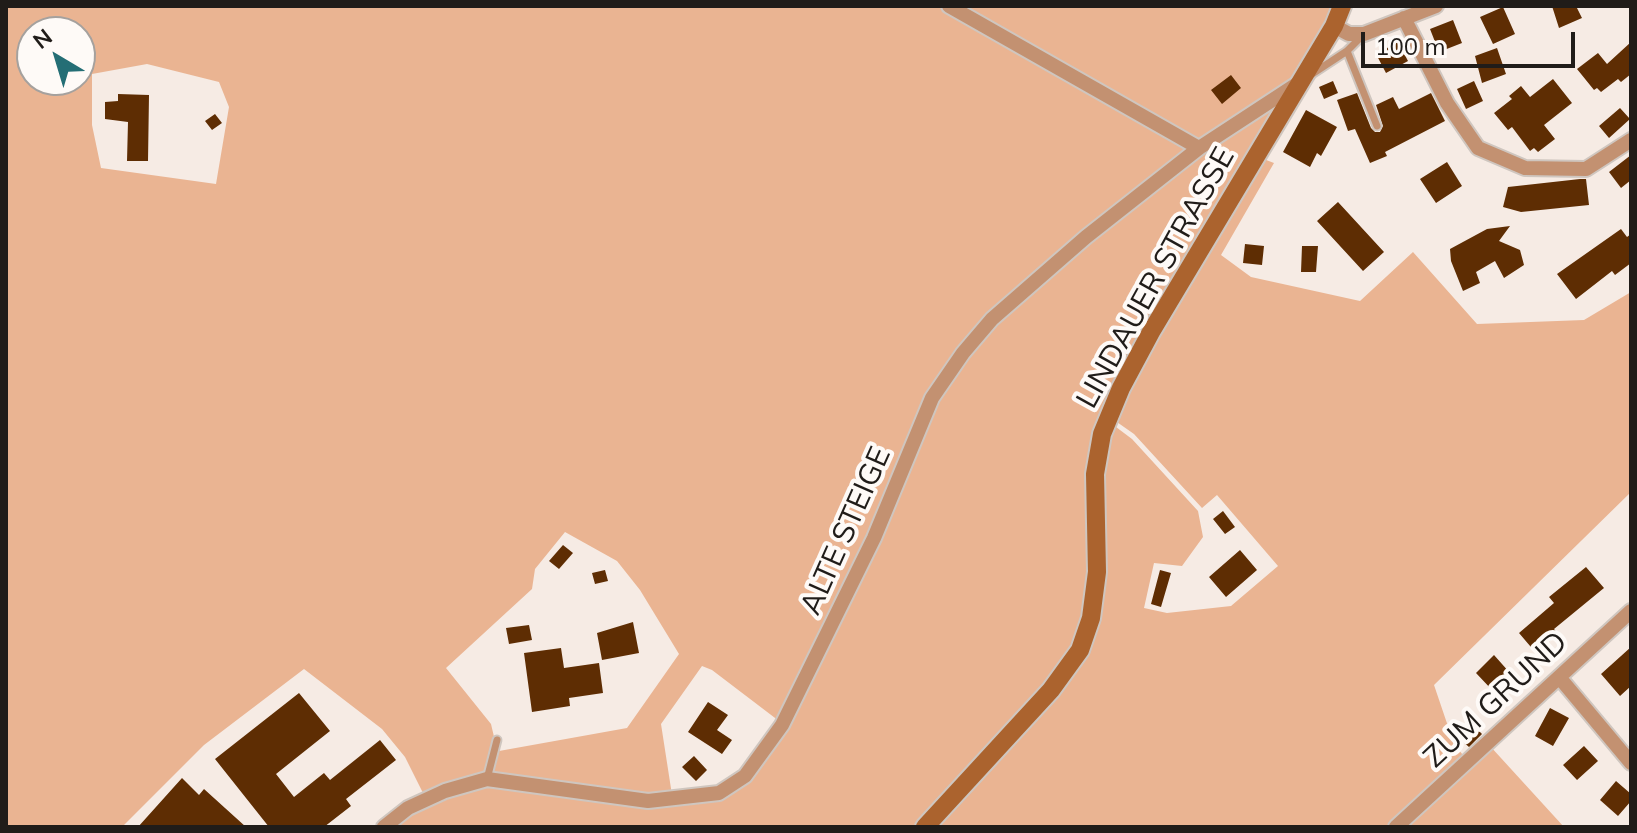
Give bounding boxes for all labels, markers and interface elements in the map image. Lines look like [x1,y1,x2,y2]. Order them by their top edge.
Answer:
north arrow [16,16,96,96]
scale bar [1365,16,1579,66]
text: N [27,23,58,55]
text: 100 m [1375,31,1446,61]
street label: LINDAUER STRASSE [1069,141,1243,415]
street label: ALTE STEIGE [793,442,899,620]
street label: ZUM GRUND [1417,625,1575,775]

